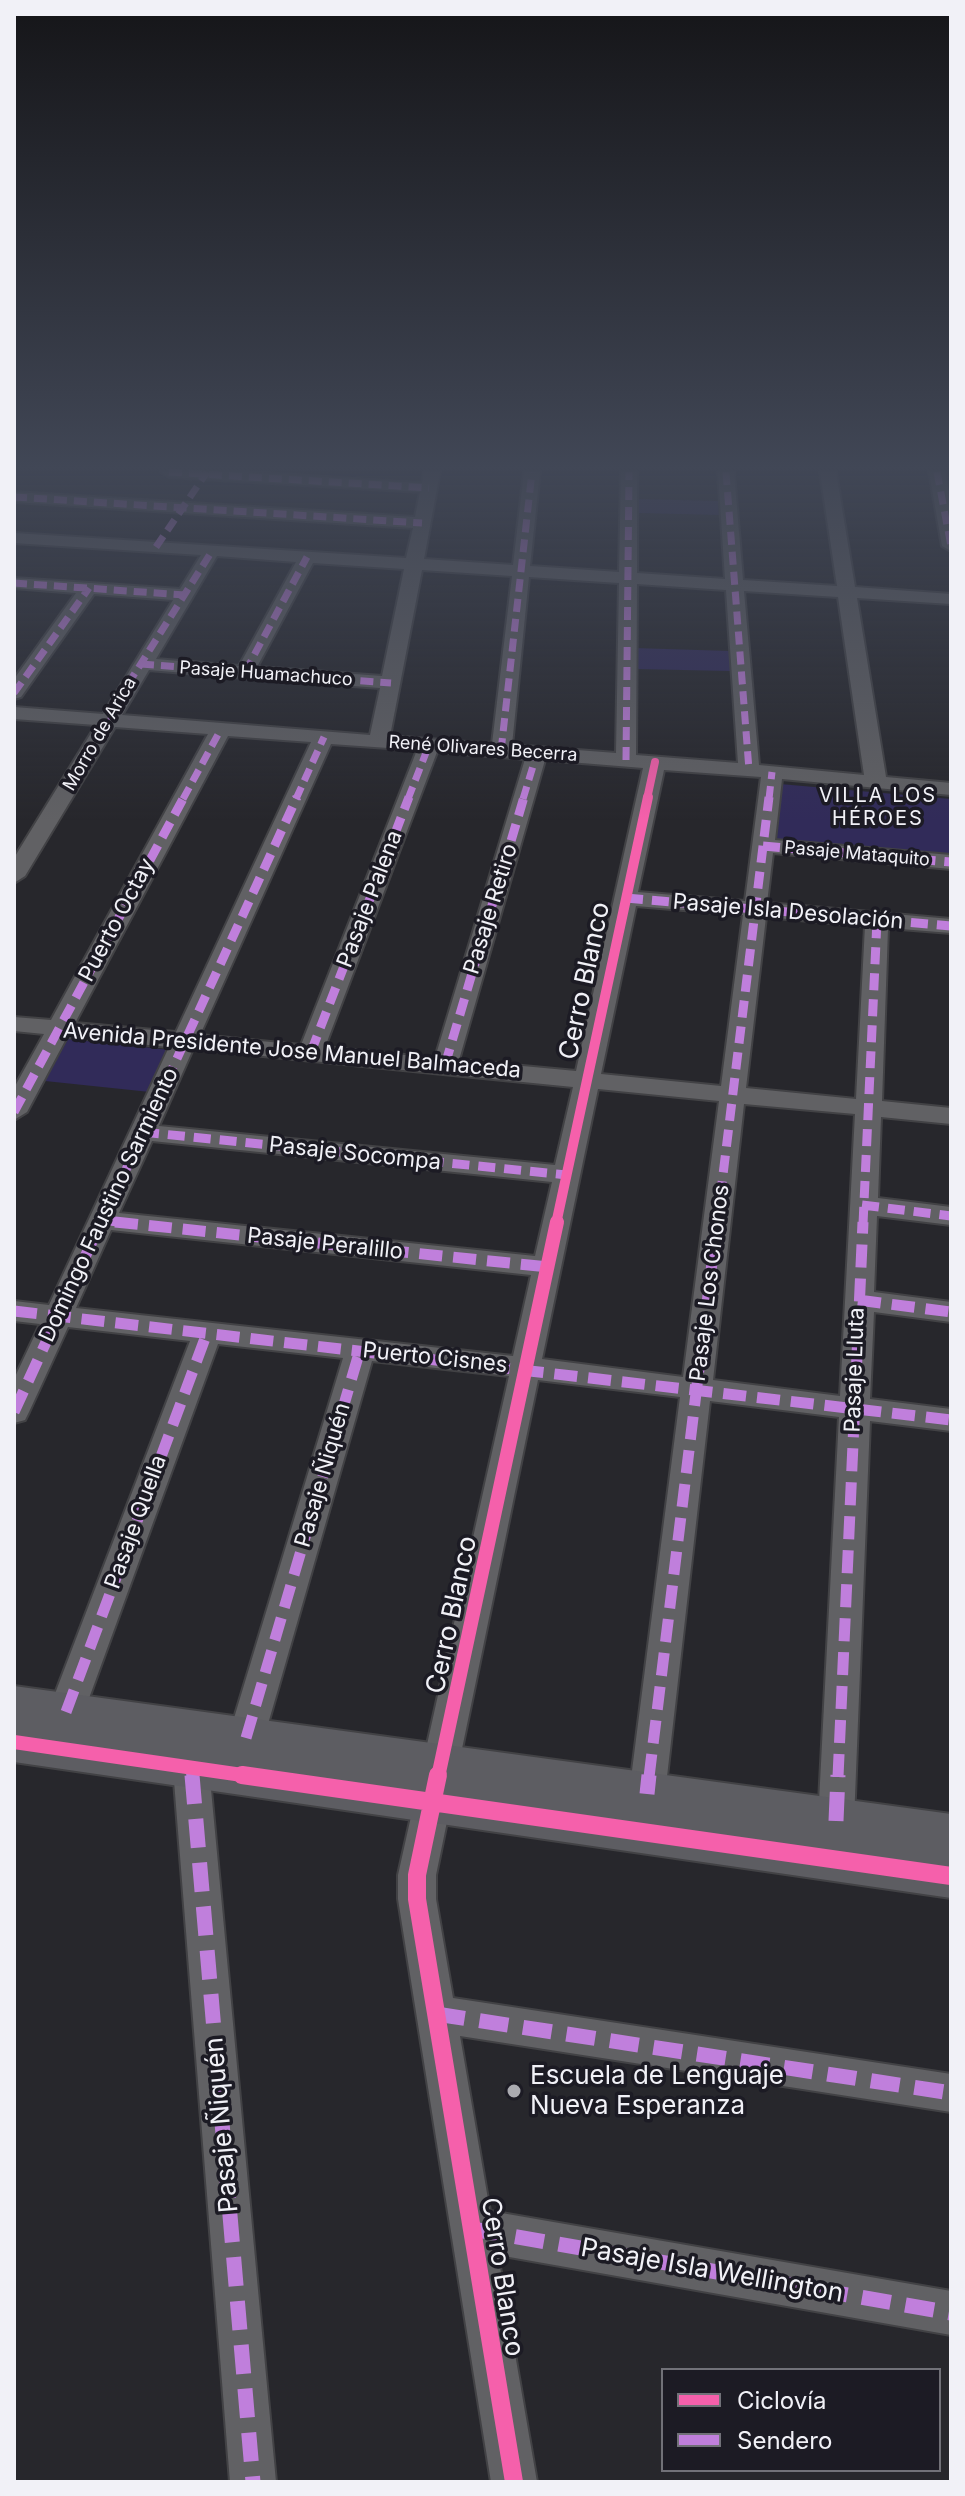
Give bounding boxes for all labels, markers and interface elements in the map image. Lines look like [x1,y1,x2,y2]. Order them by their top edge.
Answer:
street label: Pasaje Huamachuco [179,657,353,691]
street label: Morro de Arica [59,673,141,795]
street label: René Olivares Becerra [388,732,578,766]
district label: VILLA LOS HÉROES [819,784,937,831]
street label: Pasaje Palena [332,827,408,971]
street label: Pasaje Mataquito [783,837,931,871]
street label: Pasaje Retiro [459,841,523,977]
street label: Puerto Octay [73,854,161,986]
street label: Pasaje Isla Desolación [672,889,904,935]
street label: Cerro Blanco [553,899,617,1063]
street label: Avenida Presidente Jose Manuel Balmaceda [62,1018,522,1084]
street label: Domingo Faustino Sarmiento [34,1064,184,1346]
street label: Pasaje Socompa [268,1132,442,1176]
street label: Pasaje Los Chonos [685,1183,735,1383]
street label: Pasaje Peralillo [246,1223,404,1265]
street label: Pasaje Lluta [840,1307,870,1433]
street label: Puerto Cisnes [361,1337,509,1379]
street label: Pasaje Ñiquén [290,1400,356,1550]
street label: Pasaje Quella [100,1452,172,1592]
street label: Cerro Blanco [420,1533,484,1697]
street label: Pasaje Ñiquén [199,2036,245,2214]
place label: Escuela de Lenguaje Nueva Esperanza [530,2060,784,2122]
marker: Escuela de Lenguaje Nueva Esperanza [505,2082,523,2100]
street label: Cerro Blanco [474,2195,530,2359]
street label: Pasaje Isla Wellington [578,2233,846,2309]
legend [661,2368,941,2472]
text: Ciclovía [737,2386,827,2415]
text: Sendero [737,2426,832,2455]

